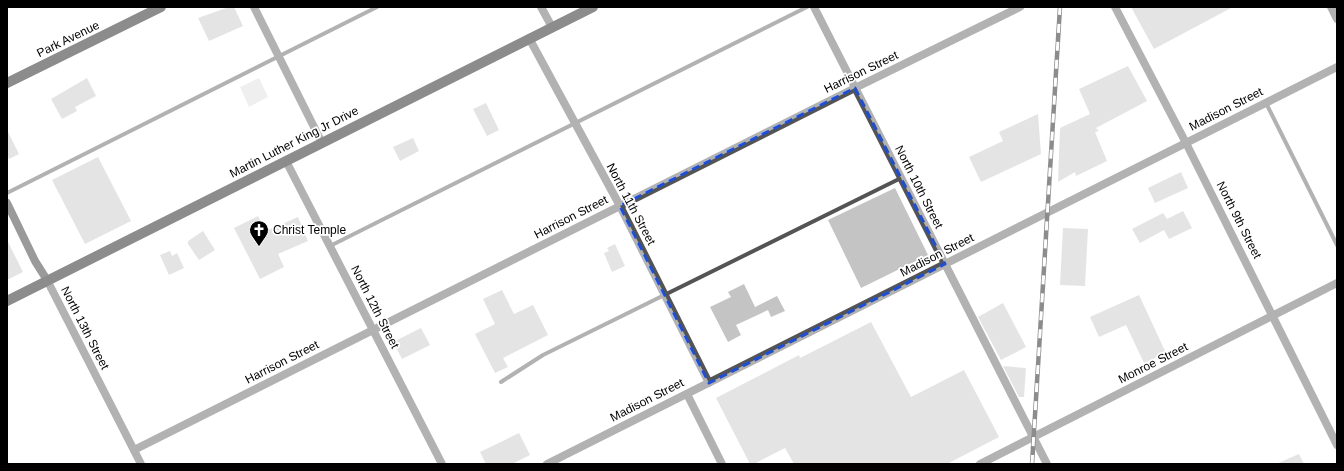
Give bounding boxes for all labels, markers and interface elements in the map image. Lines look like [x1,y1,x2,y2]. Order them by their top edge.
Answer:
street label: Park Avenue [34,18,102,60]
street label: Harrison Street [822,48,901,96]
street label: Madison Street [1187,84,1266,134]
street label: Martin Luther King Jr Drive [227,103,361,181]
street label: North 10th Street [892,143,946,231]
street label: North 11th Street [604,161,659,248]
street label: North 9th Street [1214,179,1265,262]
street label: Harrison Street [532,192,611,242]
church icon: Christ Temple [248,219,270,247]
place label: Christ Temple [273,223,346,237]
street label: Madison Street [898,230,977,280]
street label: North 12th Street [348,263,402,351]
street label: North 13th Street [58,284,112,372]
street label: Harrison Street [243,337,322,387]
street label: Monroe Street [1116,339,1191,386]
street label: Madison Street [608,375,687,425]

